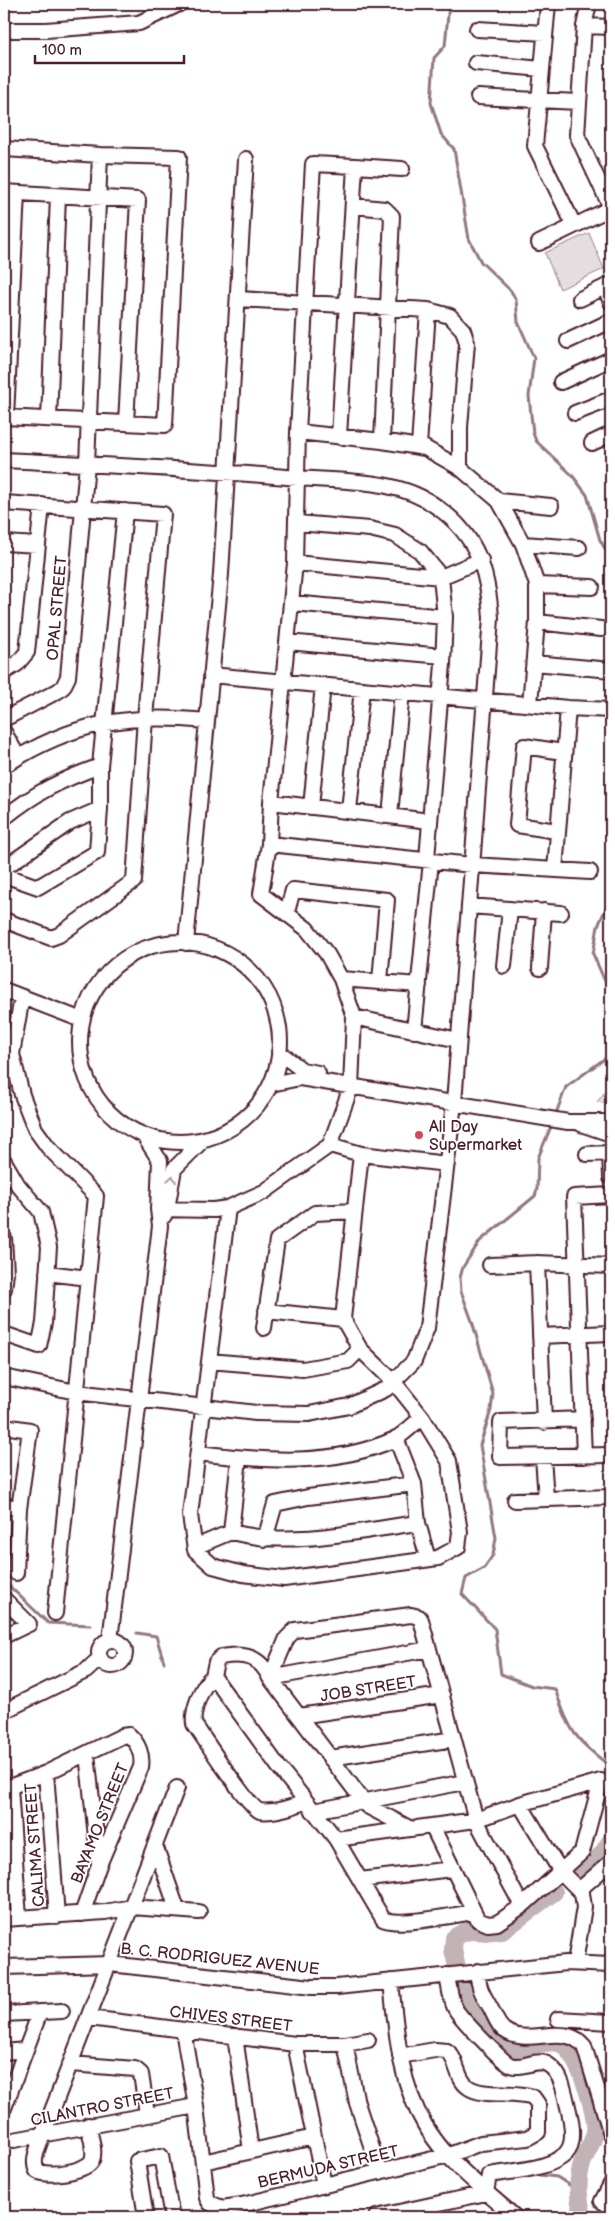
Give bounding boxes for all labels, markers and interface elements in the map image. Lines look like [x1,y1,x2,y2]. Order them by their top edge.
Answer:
scale bar [35,32,184,64]
text: 100 m [42,41,82,60]
street label: OPAL STREET [43,554,72,661]
place label: All Day Supermarket [429,1118,522,1155]
marker: All Day Supermarket [413,1129,425,1141]
one-way arrow [166,1175,177,1183]
street label: JOB STREET [319,1672,418,1706]
street label: BAYAMO STREET [68,1760,133,1886]
street label: CALIMA STREET [22,1782,49,1907]
street label: B. C. RODRIGUEZ AVENUE [120,1940,320,1979]
street label: CHIVES STREET [169,2003,294,2036]
street label: CILANTRO STREET [29,2084,176,2131]
street label: BERMUDA STREET [256,2142,401,2193]

